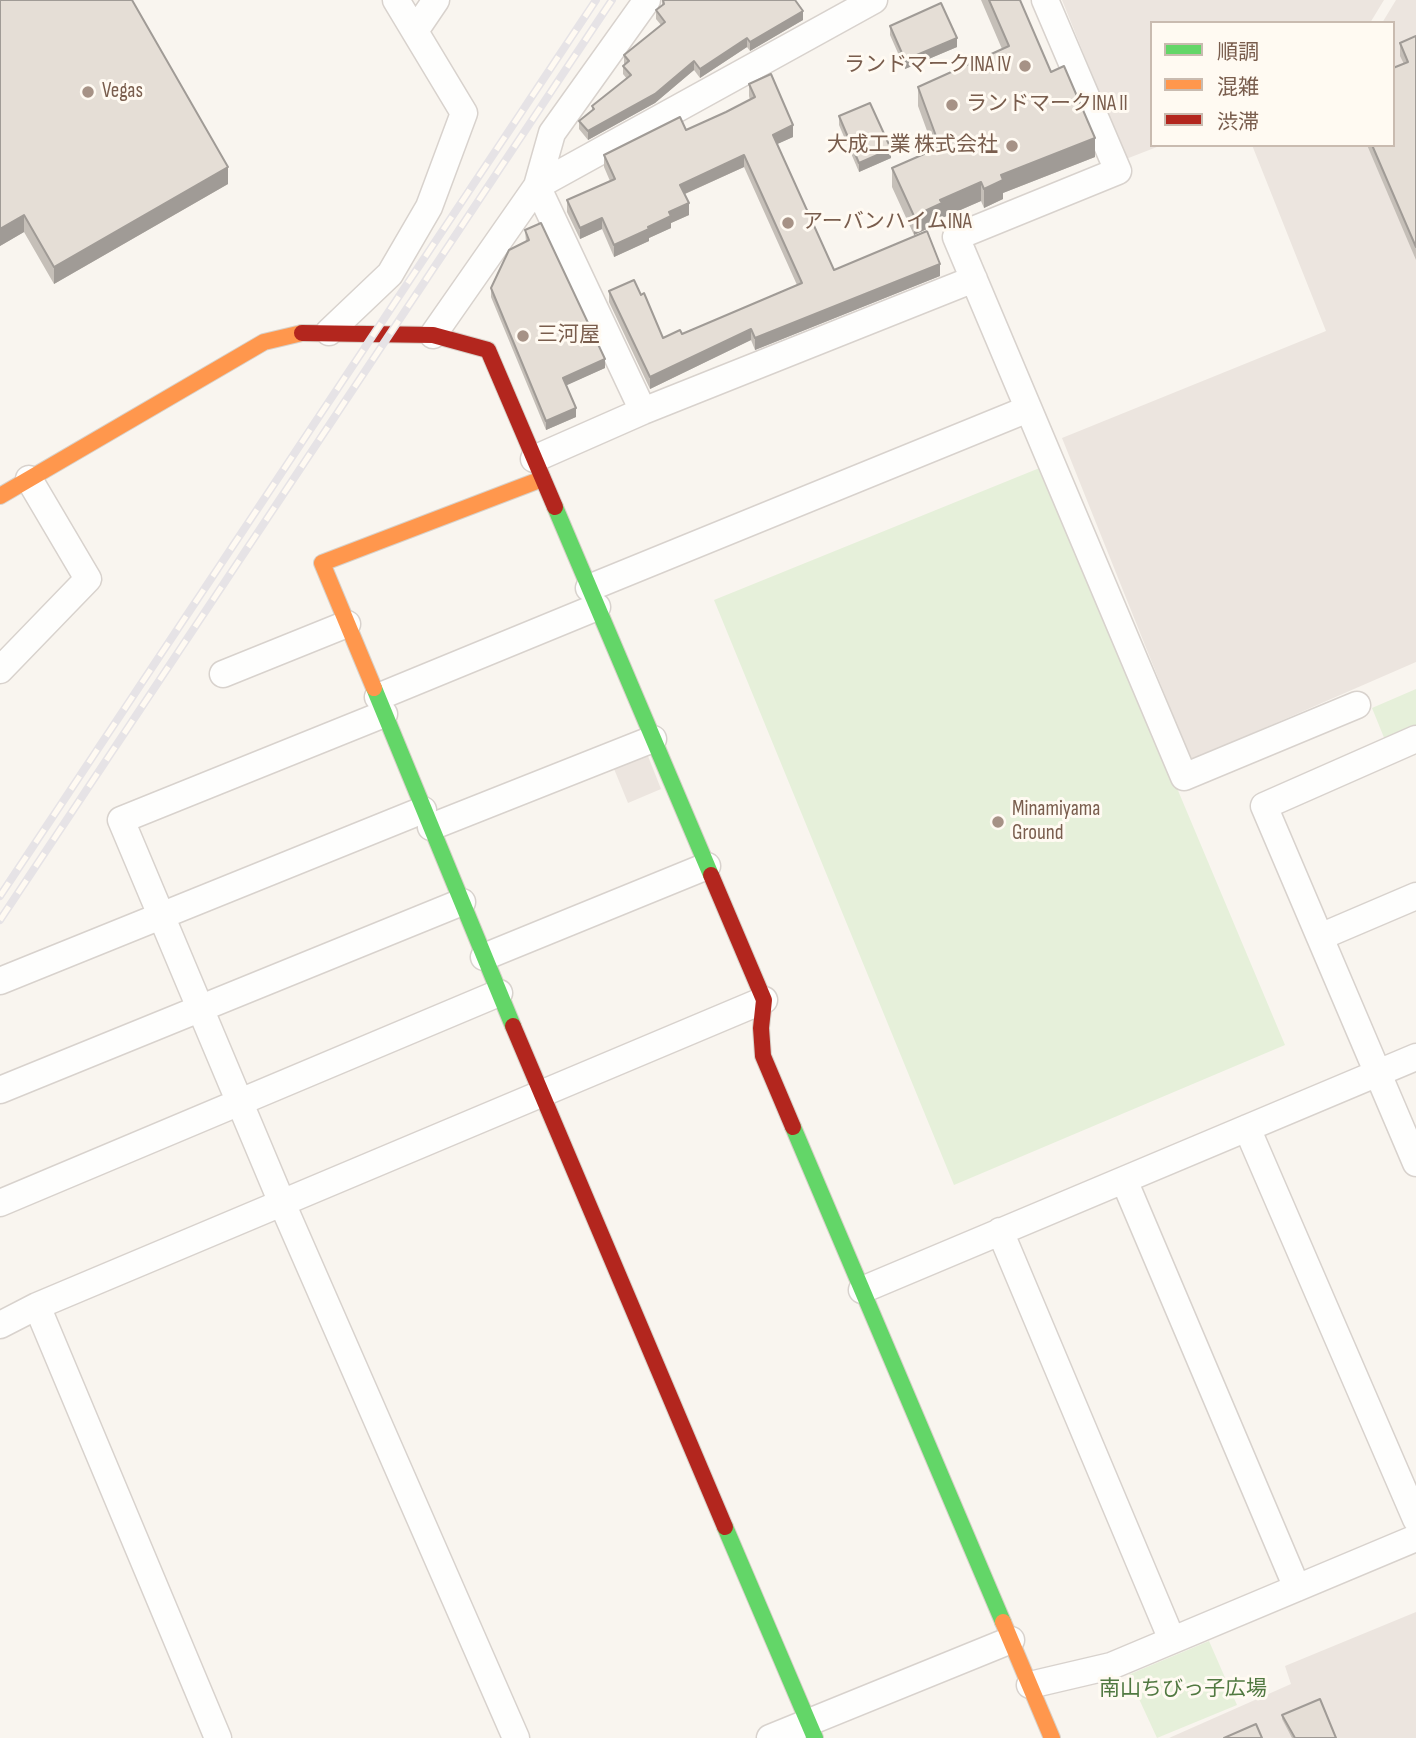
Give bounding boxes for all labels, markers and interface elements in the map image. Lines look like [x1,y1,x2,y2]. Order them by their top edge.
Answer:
legend [1150,21,1395,147]
text: 順調 [1217,40,1259,65]
place label: ランドマークINA IV [844,53,1011,79]
marker: ランドマークINA IV [1017,58,1033,74]
text: 混雑 [1217,75,1259,100]
place label: Vegas [102,79,143,105]
marker: Vegas [80,84,96,100]
place label: ランドマークINA II [966,92,1128,118]
marker: ランドマークINA II [944,97,960,113]
text: 渋滞 [1217,110,1259,135]
place label: 大成工業 株式会社 [827,133,998,159]
marker: 大成工業 株式会社 [1004,138,1020,154]
place label: アーバンハイムINA [802,210,972,236]
marker: アーバンハイムINA [780,215,796,231]
place label: 三河屋 [537,323,600,349]
marker: 三河屋 [515,328,531,344]
place label: Minamiyama Ground [1012,797,1100,847]
marker: Minamiyama Ground [990,814,1006,830]
park label: 南山ちびっ子広場 [1099,1677,1267,1703]

